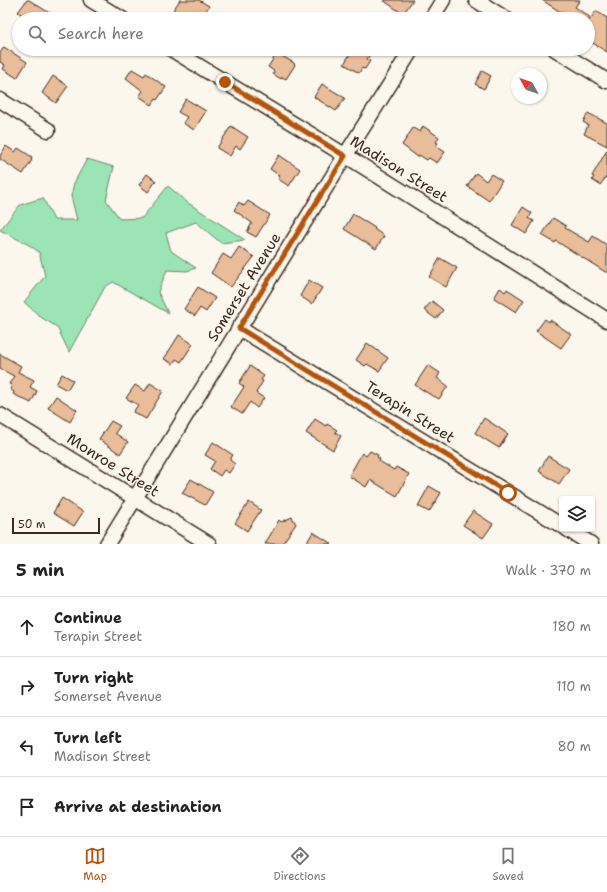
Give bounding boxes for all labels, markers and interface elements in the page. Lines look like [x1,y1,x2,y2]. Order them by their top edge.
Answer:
search box [12,12,595,56]
icon: search [26,23,48,45]
text: Search here [58,24,144,44]
north arrow [511,68,547,104]
route end [216,73,234,91]
street label: Madison Street [346,131,452,207]
street label: Somerset Avenue [202,229,286,345]
street label: Terapin Street [362,377,458,447]
street label: Monroe Street [63,429,163,501]
route start [499,484,517,502]
map controls [559,496,595,532]
button: layers [559,496,595,532]
scale bar [12,516,100,535]
text: 50 m [18,517,46,532]
text: 5 min [16,559,64,581]
text: Walk · 370 m [506,562,591,579]
text: Continue [54,608,122,628]
icon: ahead [16,616,38,638]
text: 180 m [552,618,591,635]
text: Terapin Street [54,628,142,645]
text: Turn right [54,668,134,688]
icon: right [16,676,38,698]
text: 110 m [556,678,591,695]
text: Somerset Avenue [54,688,162,705]
text: Turn left [54,728,122,748]
icon: left [16,736,38,758]
text: 80 m [557,738,591,755]
text: Madison Street [54,748,151,765]
icon: arrive [16,796,38,818]
text: Arrive at destination [54,797,222,817]
tab: Map [83,845,107,884]
tab: Directions [273,845,326,884]
tab: Saved [492,845,524,884]

